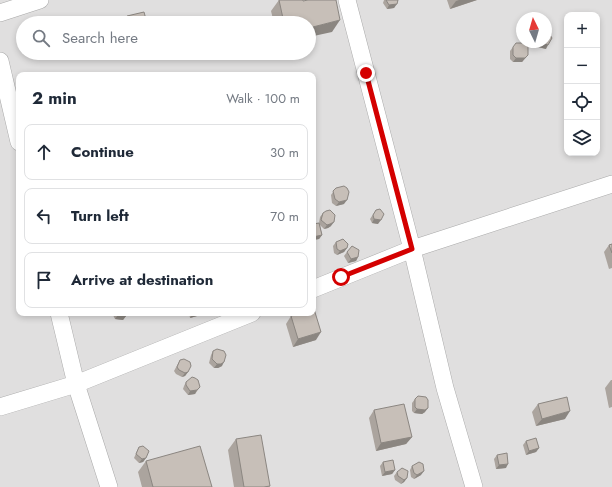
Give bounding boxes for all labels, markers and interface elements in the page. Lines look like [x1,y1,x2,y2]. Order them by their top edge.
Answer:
north arrow [516,12,552,48]
map controls [564,12,600,156]
button: + [564,12,600,48]
search box [16,16,316,60]
icon: search [30,27,52,49]
text: Search here [62,27,138,49]
button: − [564,48,600,84]
route end [357,64,375,82]
button: locate [564,84,600,120]
text: 2 min [32,86,77,110]
text: Walk · 100 m [226,89,300,108]
button: layers [564,120,600,156]
icon: ahead [33,141,55,163]
text: Continue [71,141,134,163]
text: 30 m [270,143,299,162]
icon: left [33,205,55,227]
text: Turn left [71,205,129,227]
text: 70 m [270,207,299,226]
route start [332,268,350,286]
icon: arrive [33,269,55,291]
text: Arrive at destination [71,269,213,291]

